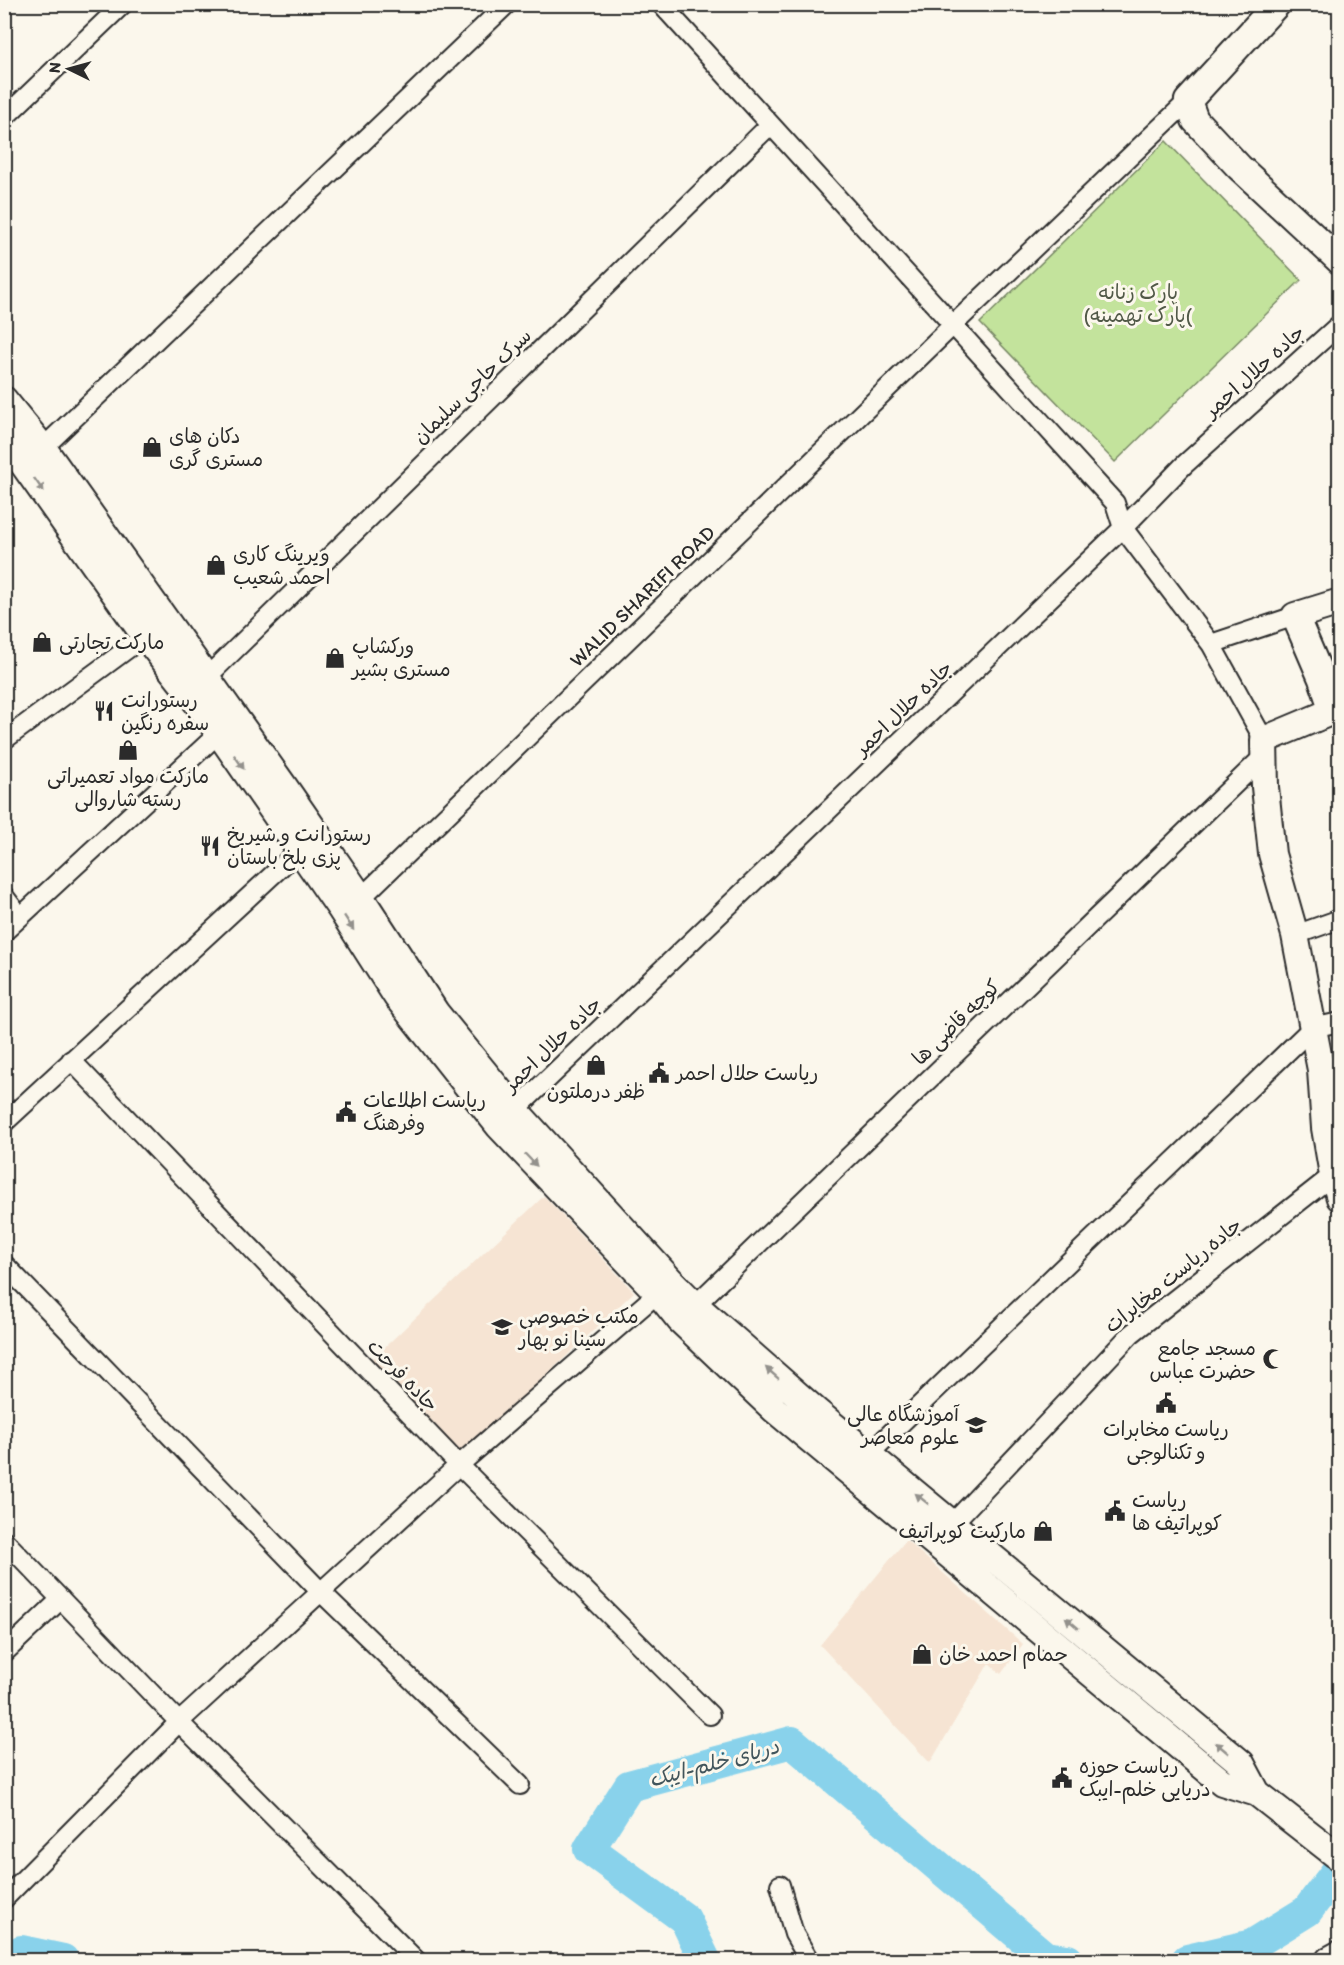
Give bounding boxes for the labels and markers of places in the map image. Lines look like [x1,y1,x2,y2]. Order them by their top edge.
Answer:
place label: دکان های مستری گری [169,424,263,471]
shop icon: دکان های مستری گری [140,435,164,459]
place label: ویرینگ کاری احمد شعیب [233,542,330,589]
shop icon: ویرینگ کاری احمد شعیب [204,553,228,577]
shop icon: مارکت تجارتی [30,630,54,654]
place label: مارکت تجارتی [59,630,164,655]
place label: ورکشاپ مستری بشیر [350,634,451,681]
shop icon: ورکشاپ مستری بشیر [323,646,347,670]
place label: رستورانت سفره رنگین [121,688,209,735]
restaurant icon: رستورانت سفره رنگین [92,699,116,723]
shop icon: مارکت مواد تعمیراتی رسته شاروالی [116,738,140,762]
place label: مارکت مواد تعمیراتی رسته شاروالی [47,764,209,812]
place label: رستورانت و شیریخ پزی بلخ باستان [227,822,371,871]
restaurant icon: رستورانت و شیریخ پزی بلخ باستان [198,834,222,858]
shop icon: ظفر درملتون [584,1053,608,1077]
public building icon: ریاست حلال احمر [647,1061,671,1085]
place label: ریاست حلال احمر [674,1061,818,1085]
place label: ظفر درملتون [547,1079,645,1104]
place label: ریاست اطلاعات وفرهنگ [363,1088,486,1135]
public building icon: ریاست اطلاعات وفرهنگ [334,1100,358,1124]
place label: مکتب خصوصی سینا نو بهار [517,1304,639,1351]
school or university icon: مکتب خصوصی سینا نو بهار [490,1315,514,1339]
place label: مسجد جامع حضرت عباس [1149,1336,1256,1383]
mosque icon: مسجد جامع حضرت عباس [1261,1347,1285,1371]
public building icon: ریاست مخابرات و تکنالوجی [1154,1391,1178,1415]
place label: آموزشگاه عالی علوم معاصر [847,1402,960,1453]
school or university icon: آموزشگاه عالی علوم معاصر [964,1413,988,1437]
place label: ریاست مخابرات و تکنالوجی [1103,1417,1229,1466]
place label: ریاست کوپراتیف ها [1132,1488,1222,1536]
public building icon: ریاست کوپراتیف ها [1103,1499,1127,1523]
place label: مارکیت کوپراتیف [899,1519,1026,1544]
shop icon: مارکیت کوپراتیف [1031,1519,1055,1543]
shop icon: حمام احمد خان [910,1642,934,1666]
place label: حمام احمد خان [939,1642,1067,1669]
place label: ریاست حوزه دریایی خلم-ایبک [1079,1754,1211,1804]
public building icon: ریاست حوزه دریایی خلم-ایبک [1050,1766,1074,1790]

